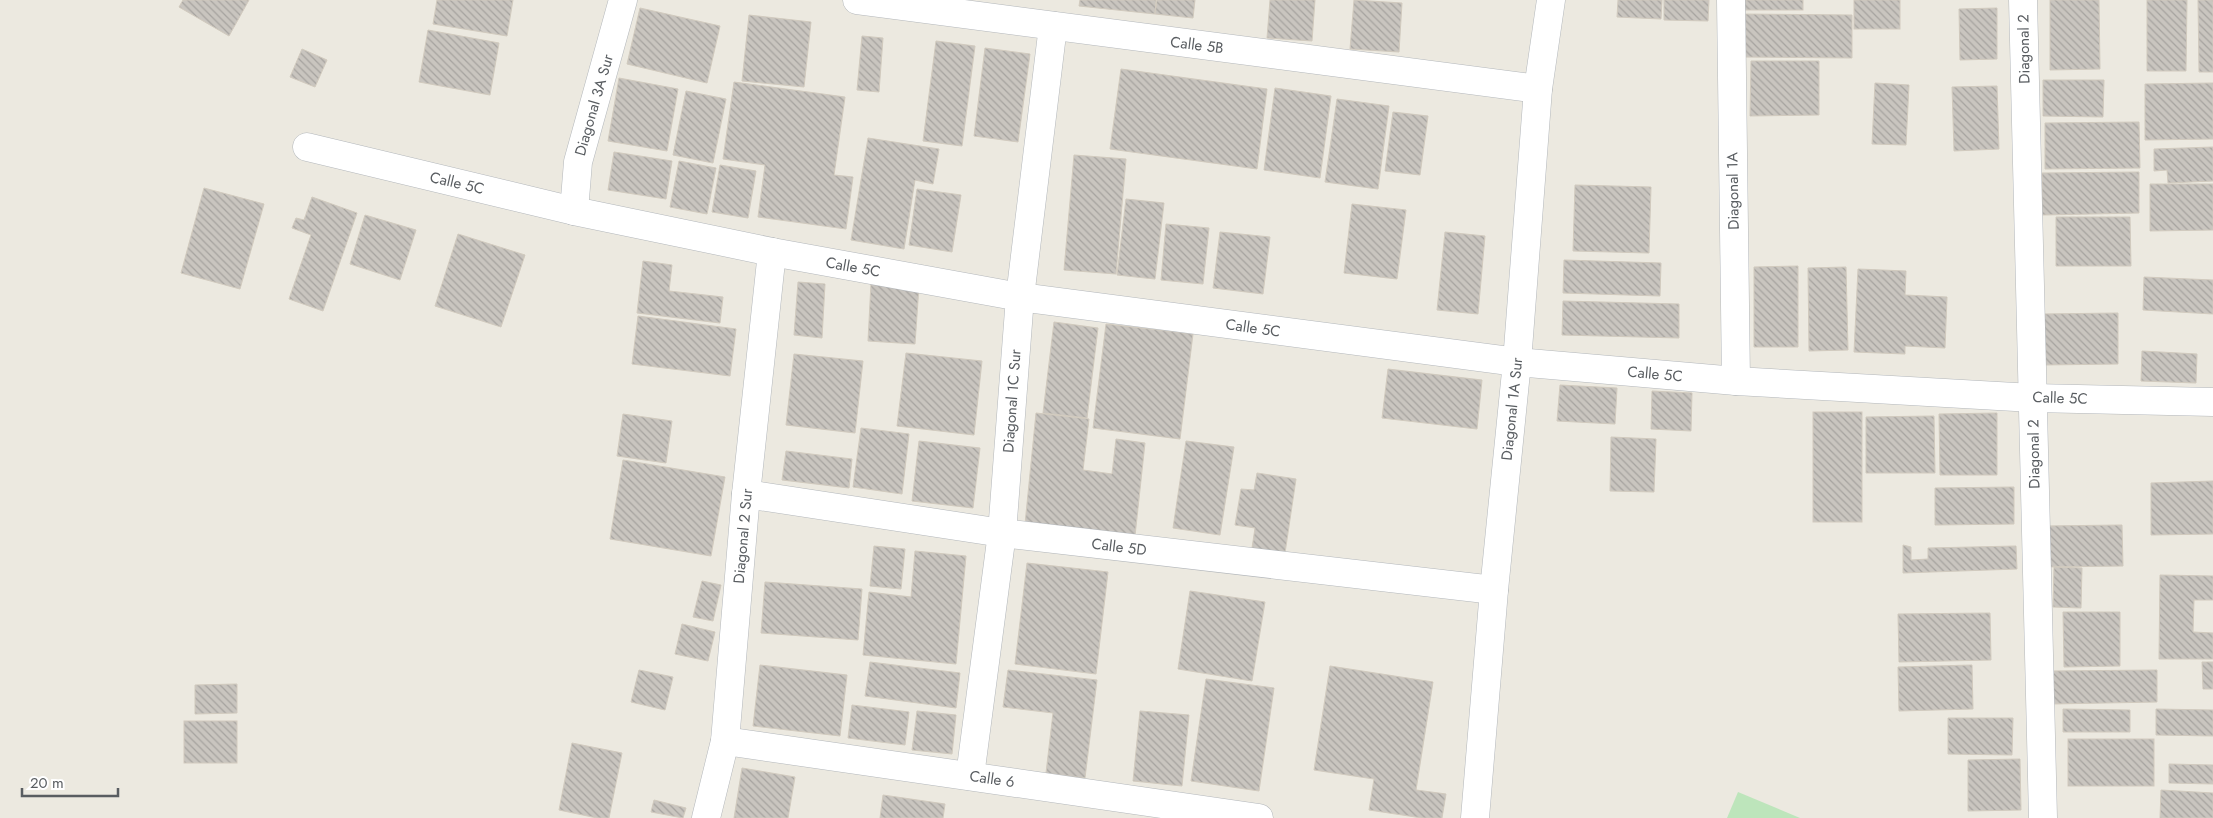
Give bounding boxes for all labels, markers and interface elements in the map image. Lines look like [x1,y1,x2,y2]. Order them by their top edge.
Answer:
street label: Diagonal 2 [2012,14,2036,84]
street label: Calle 5B [1169,31,1225,59]
street label: Diagonal 3A Sur [569,51,619,158]
street label: Diagonal 1A [1721,152,1745,230]
street label: Calle 5C [428,166,486,200]
street label: Calle 5C [824,251,882,283]
street label: Calle 5C [1224,313,1282,343]
street label: Diagonal 1C Sur [997,348,1027,454]
street label: Diagonal 1A Sur [1496,356,1528,462]
street label: Calle 5C [1626,361,1684,387]
street label: Calle 5C [2032,386,2088,410]
street label: Diagonal 2 [2022,419,2046,489]
street label: Diagonal 2 Sur [728,487,758,584]
street label: Calle 5D [1090,533,1148,561]
street label: Calle 6 [968,765,1016,793]
scale bar [22,766,119,798]
text: 20 m [30,772,64,794]

